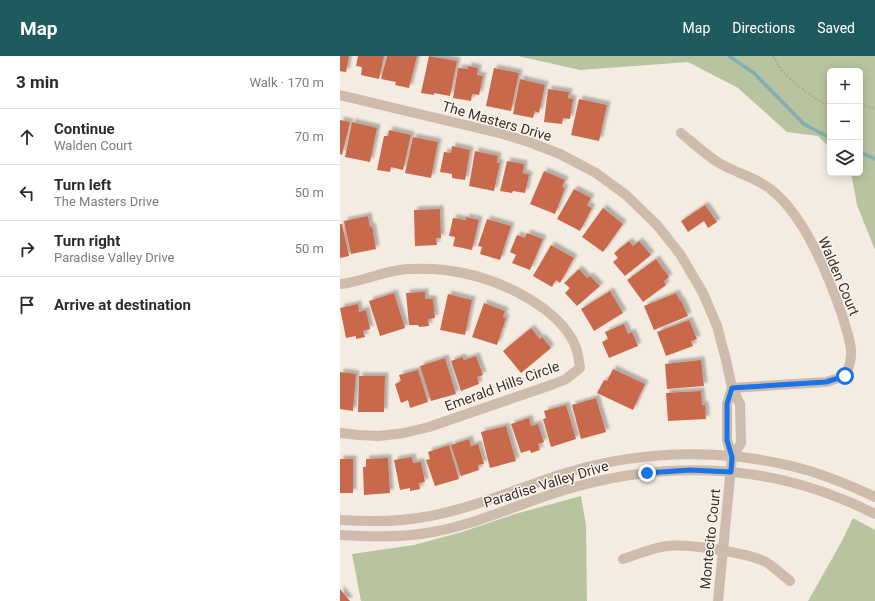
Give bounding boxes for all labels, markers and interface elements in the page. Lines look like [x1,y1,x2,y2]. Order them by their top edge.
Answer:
text: Map [20,17,58,40]
text: Map [683,20,710,36]
text: Directions [732,20,795,36]
text: Saved [817,20,855,36]
map controls [827,68,863,176]
button: + [827,68,863,104]
text: 3 min [16,72,59,92]
text: Walk · 170 m [249,75,324,90]
street label: The Masters Drive [441,98,553,144]
button: − [827,104,863,140]
text: Continue [54,120,115,138]
icon: ahead [16,126,38,148]
text: 70 m [295,129,324,144]
text: Walden Court [54,138,132,153]
button: layers [827,140,863,176]
text: Turn left [54,176,111,194]
icon: left [16,182,38,204]
text: 50 m [295,185,324,200]
text: The Masters Drive [54,194,159,209]
text: Turn right [54,232,120,250]
street label: Walden Court [815,234,863,318]
icon: right [16,238,38,260]
text: 50 m [295,241,324,256]
text: Paradise Valley Drive [54,250,175,265]
icon: arrive [16,294,38,316]
text: Arrive at destination [54,296,191,314]
street label: Emerald Hills Circle [443,358,561,414]
route start [836,367,854,385]
street label: Paradise Valley Drive [482,457,610,511]
route end [638,464,656,482]
street label: Montecito Court [697,487,723,590]

